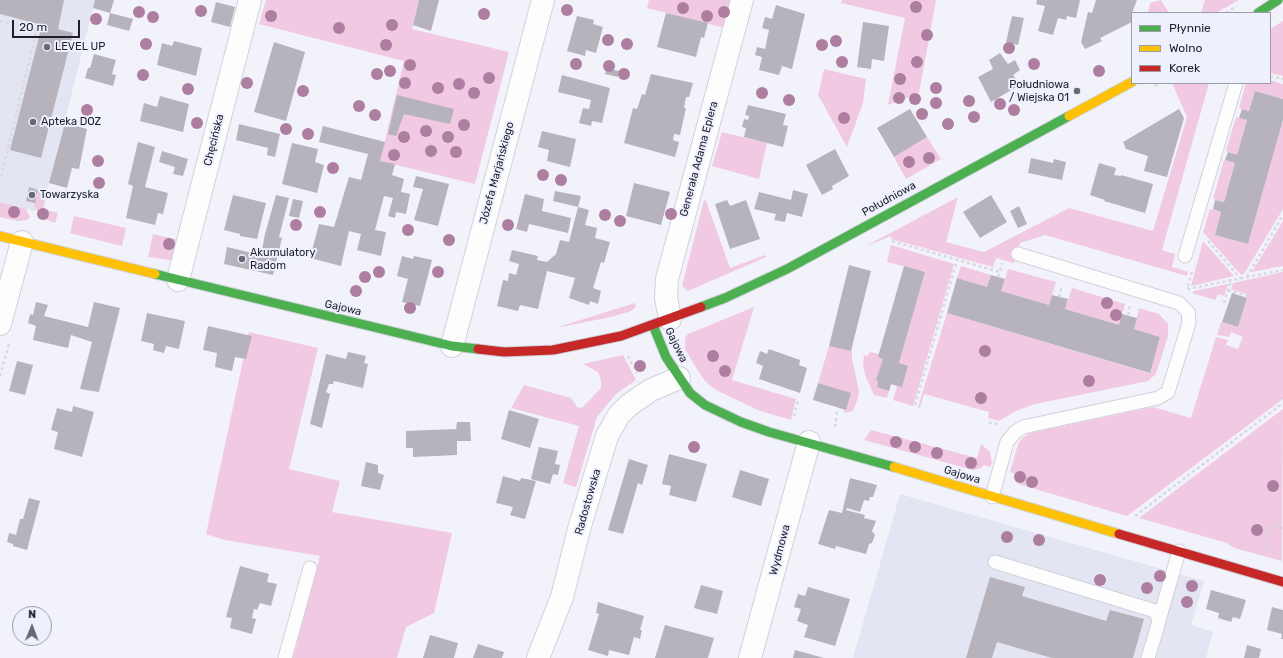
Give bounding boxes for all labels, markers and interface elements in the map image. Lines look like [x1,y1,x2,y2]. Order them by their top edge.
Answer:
scale bar [14,12,82,38]
legend [1131,12,1271,84]
text: 20 m [19,20,47,34]
text: Płynnie [1169,21,1211,35]
place label: LEVEL UP [55,40,105,54]
text: Wolno [1169,41,1202,55]
marker: LEVEL UP [42,42,52,52]
text: Korek [1169,61,1200,75]
place label: Południowa / Wiejska 01 [1009,78,1069,104]
marker: Południowa / Wiejska 01 [1072,86,1082,96]
street label: Generała Adama Eplera [677,100,721,218]
street label: Chęcińska [201,113,227,167]
place label: Apteka DOZ [41,115,101,129]
marker: Apteka DOZ [28,117,38,127]
street label: Józefa Marjańskiego [477,120,517,226]
street label: Południowa [860,179,918,219]
place label: Towarzyska [40,188,99,202]
marker: Towarzyska [27,190,37,200]
place label: Akumulatory Radom [250,246,316,272]
marker: Akumulatory Radom [237,254,247,264]
street label: Gajowa [323,297,363,319]
street label: Gajowa [662,325,690,365]
street label: Gajowa [942,463,982,487]
street label: Radostowska [572,467,604,537]
street label: Wydmowa [767,523,793,577]
north arrow [12,606,52,646]
text: N [28,608,36,621]

